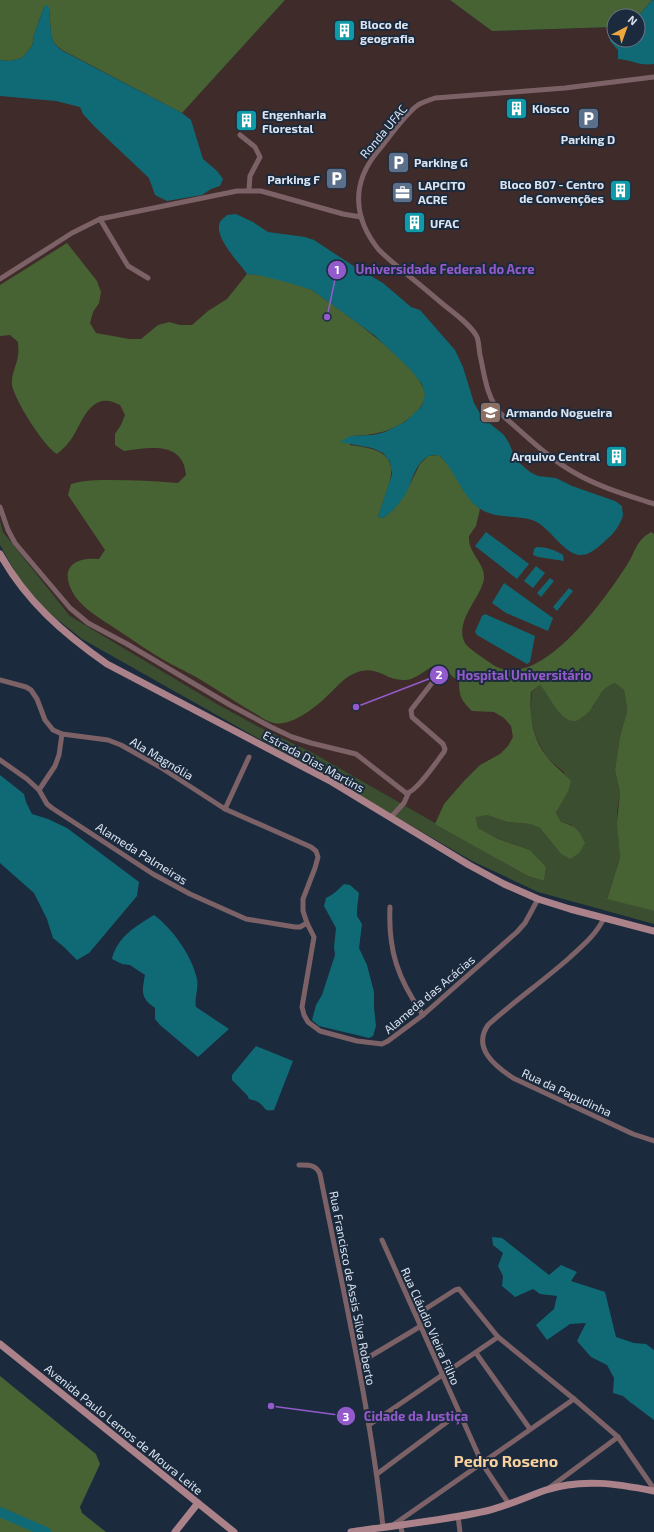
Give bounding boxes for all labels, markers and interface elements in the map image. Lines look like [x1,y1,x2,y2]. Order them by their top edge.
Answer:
north arrow [606,8,646,48]
text: N [626,13,640,28]
place label: Bloco de geografia [360,17,415,45]
building icon: Bloco de geografia [331,18,357,44]
building icon: Kiosco [504,95,530,121]
street label: Ronda UFAC [357,101,409,161]
place label: Kiosco [532,101,569,115]
parking icon: Parking D [575,105,601,131]
place label: Engenharia Florestal [262,107,327,135]
building icon: Engenharia Florestal [234,108,260,134]
place label: Parking D [561,132,615,146]
parking icon: Parking G [385,149,411,175]
place label: Parking G [414,155,468,169]
parking icon: Parking F [323,166,349,192]
place label: Parking F [267,172,320,186]
place label: Bloco B07 - Centro de Convenções [500,177,604,206]
place label: LAPCITO ACRE [418,178,466,206]
building icon: Bloco B07 - Centro de Convenções [607,178,633,204]
office icon: LAPCITO ACRE [389,179,415,205]
building icon: UFAC [401,210,427,236]
place label: UFAC [430,216,459,230]
callout: Universidade Federal do Acre [327,257,543,282]
text: Universidade Federal do Acre [356,261,534,277]
text: 1 [334,262,340,276]
school or university icon: Armando Nogueira [477,399,503,425]
place label: Armando Nogueira [506,405,612,419]
building icon: Arquivo Central [603,443,629,469]
place label: Arquivo Central [511,449,600,463]
callout: Hospital Universitário [429,662,600,687]
text: 2 [436,667,443,681]
text: Hospital Universitário [457,667,592,683]
street label: Estrada Dias Martins [261,727,367,795]
street label: Ala Magnólia [128,734,196,782]
street label: Alameda Palmeiras [94,819,190,887]
street label: Alameda das Acácias [381,952,477,1036]
street label: Rua da Papudinha [520,1065,614,1119]
street label: Rua Francisco de Assis Silva Roberto [327,1190,379,1387]
street label: Rua Cláudio Vieira Filho [399,1265,463,1387]
street label: Avenida Paulo Lemos de Moura Leite [42,1361,206,1497]
callout: Cidade da Justiça [336,1404,477,1429]
text: Cidade da Justiça [364,1408,468,1425]
text: 3 [343,1409,350,1423]
district label: Pedro Roseno [454,1451,558,1470]

